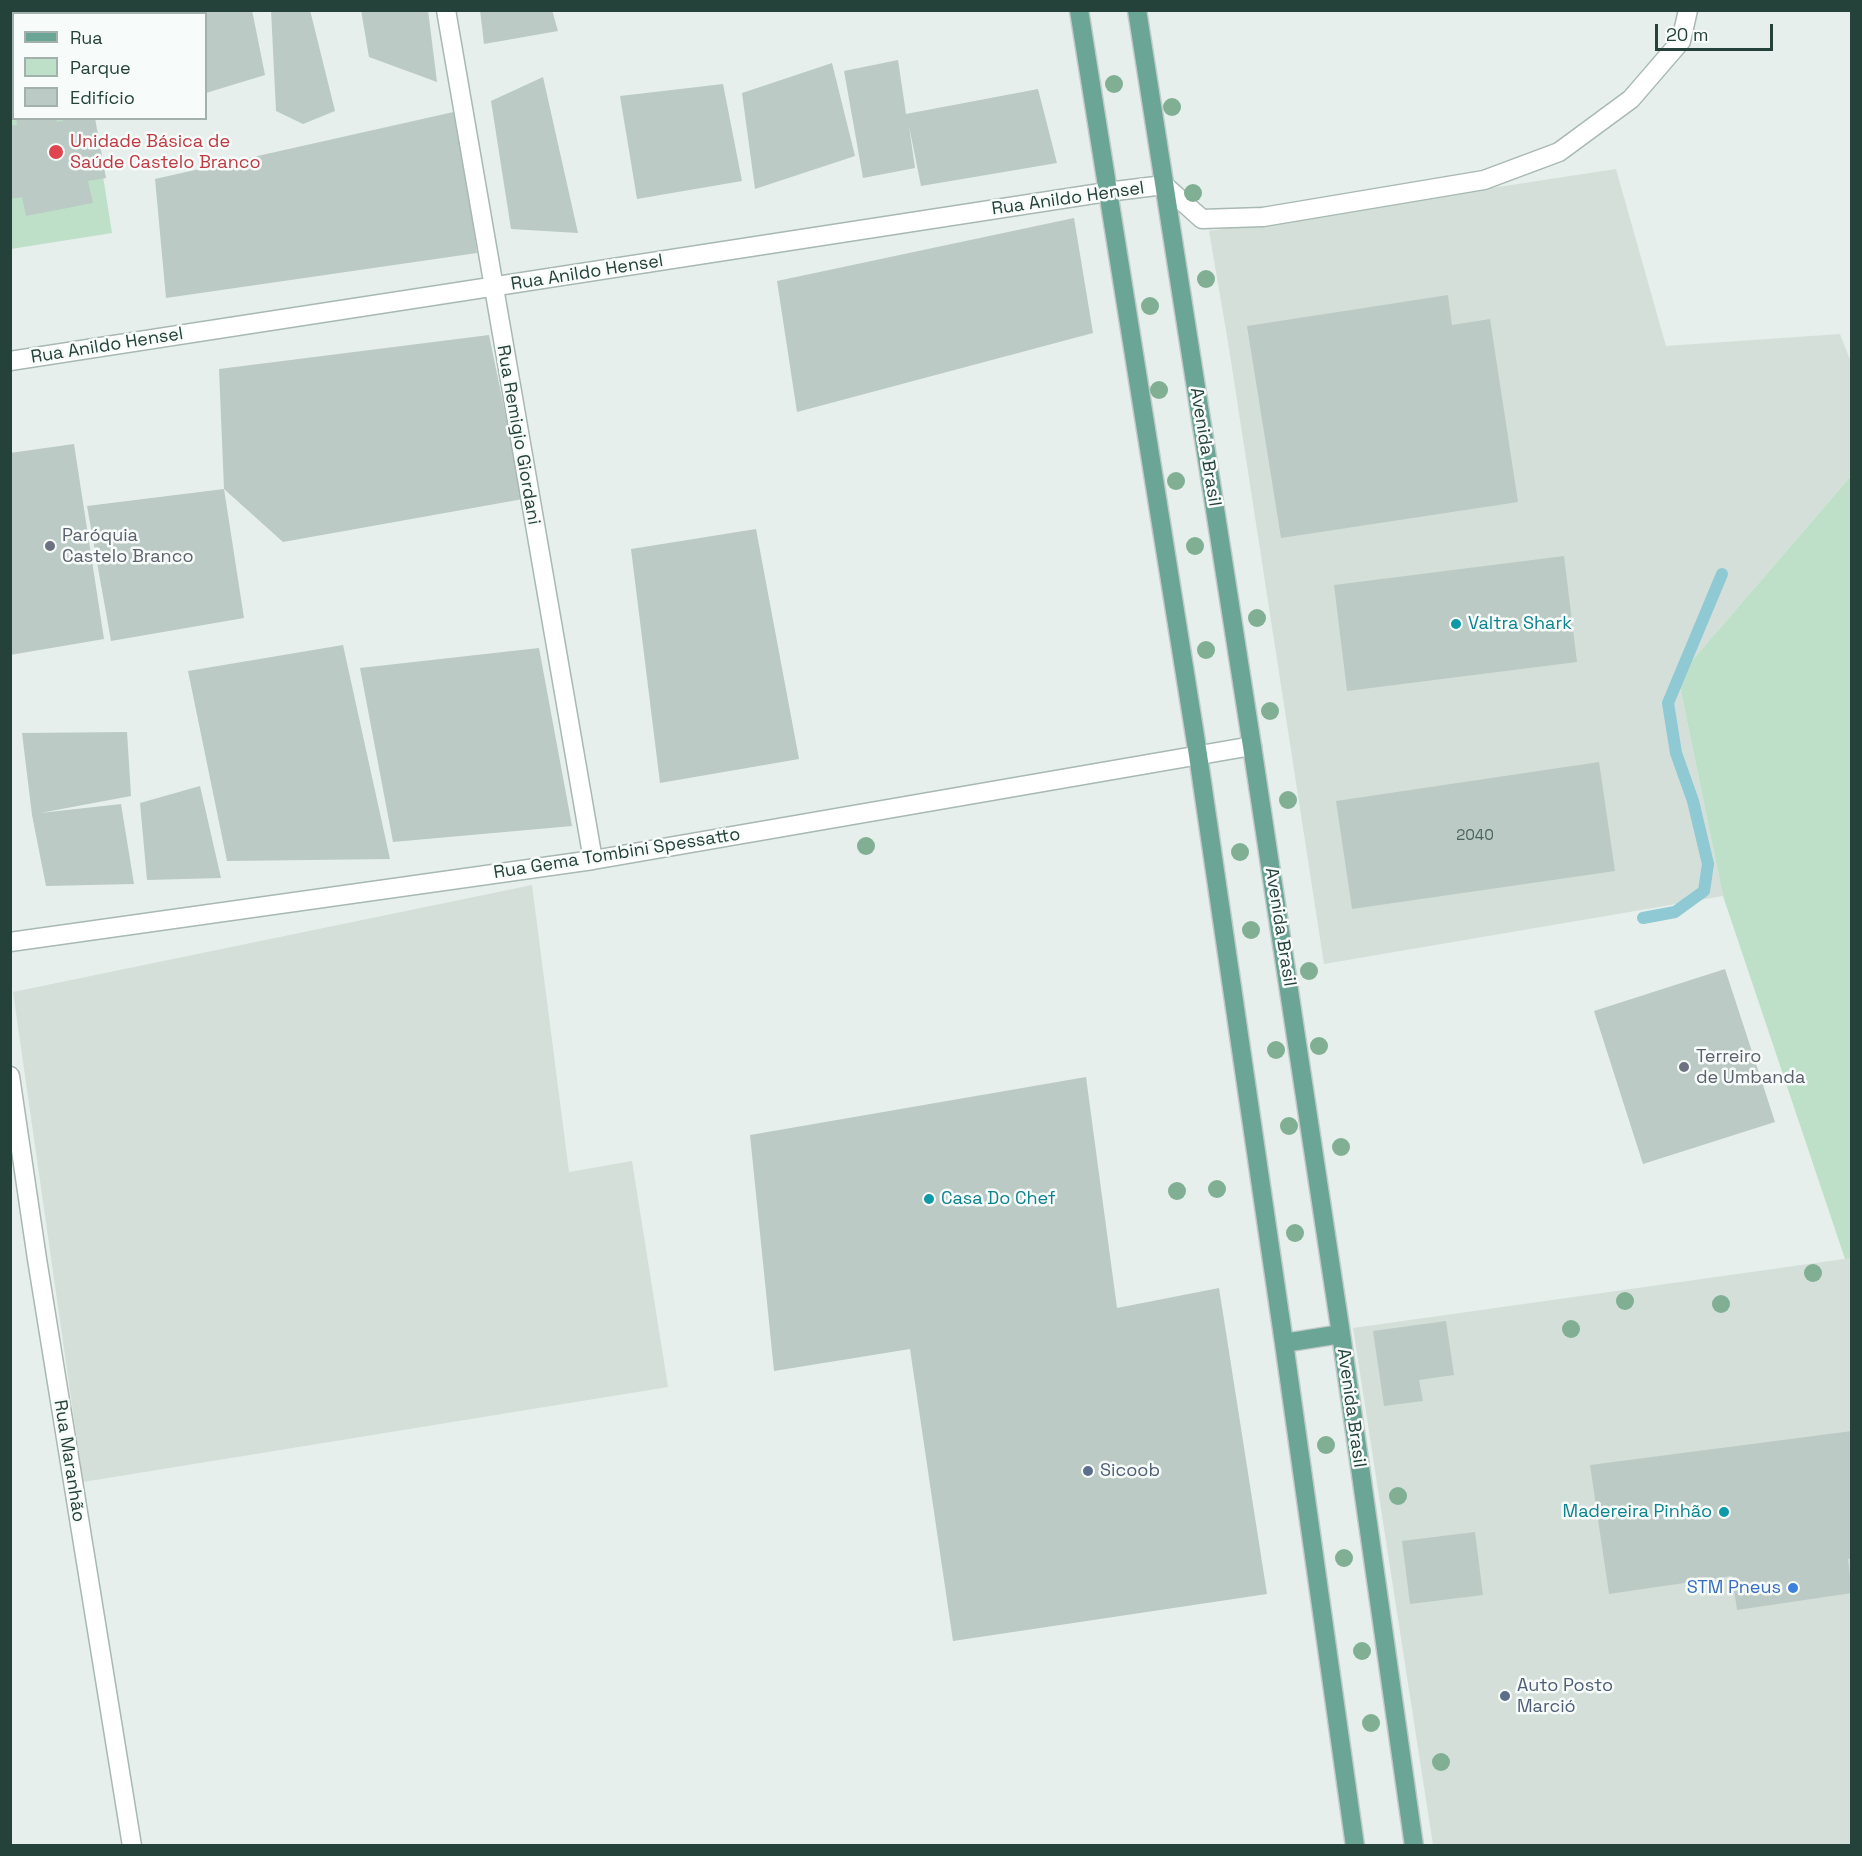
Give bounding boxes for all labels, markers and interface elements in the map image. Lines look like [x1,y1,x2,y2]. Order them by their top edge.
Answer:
legend [12,12,207,120]
scale bar [1658,12,1776,50]
text: 20 m [1666,23,1709,46]
text: Rua [70,26,103,49]
text: Parque [70,56,131,79]
text: Edifício [70,86,135,109]
place label: Unidade Básica de Saúde Castelo Branco [70,131,261,174]
marker: Unidade Básica de Saúde Castelo Branco [47,143,65,161]
street label: Rua Anildo Hensel [990,178,1146,220]
street label: Rua Anildo Hensel [509,250,665,296]
street label: Rua Anildo Hensel [29,323,185,369]
street label: Rua Remigio Giordani [492,343,544,527]
street label: Avenida Brasil [1185,386,1225,508]
place label: Paróquia Castelo Branco [62,525,194,568]
marker: Paróquia Castelo Branco [43,539,57,553]
place label: Valtra Shark [1468,613,1572,635]
marker: Valtra Shark [1449,617,1463,631]
street label: Rua Gema Tombini Spessatto [492,824,742,884]
house number: 2040 [1456,827,1494,845]
street label: Avenida Brasil [1260,866,1300,988]
place label: Terreiro de Umbanda [1696,1046,1805,1088]
marker: Terreiro de Umbanda [1677,1060,1691,1074]
place label: Casa Do Chef [941,1188,1056,1210]
marker: Casa Do Chef [922,1192,936,1206]
street label: Avenida Brasil [1332,1347,1370,1469]
street label: Rua Maranhão [49,1398,89,1524]
place label: Sicoob [1100,1460,1160,1482]
marker: Sicoob [1081,1464,1095,1478]
place label: Madereira Pinhão [1563,1501,1712,1523]
marker: Madereira Pinhão [1717,1505,1731,1519]
place label: STM Pneus [1687,1577,1781,1599]
marker: STM Pneus [1786,1581,1800,1595]
place label: Auto Posto Marció [1517,1675,1613,1718]
marker: Auto Posto Marció [1498,1689,1512,1703]

